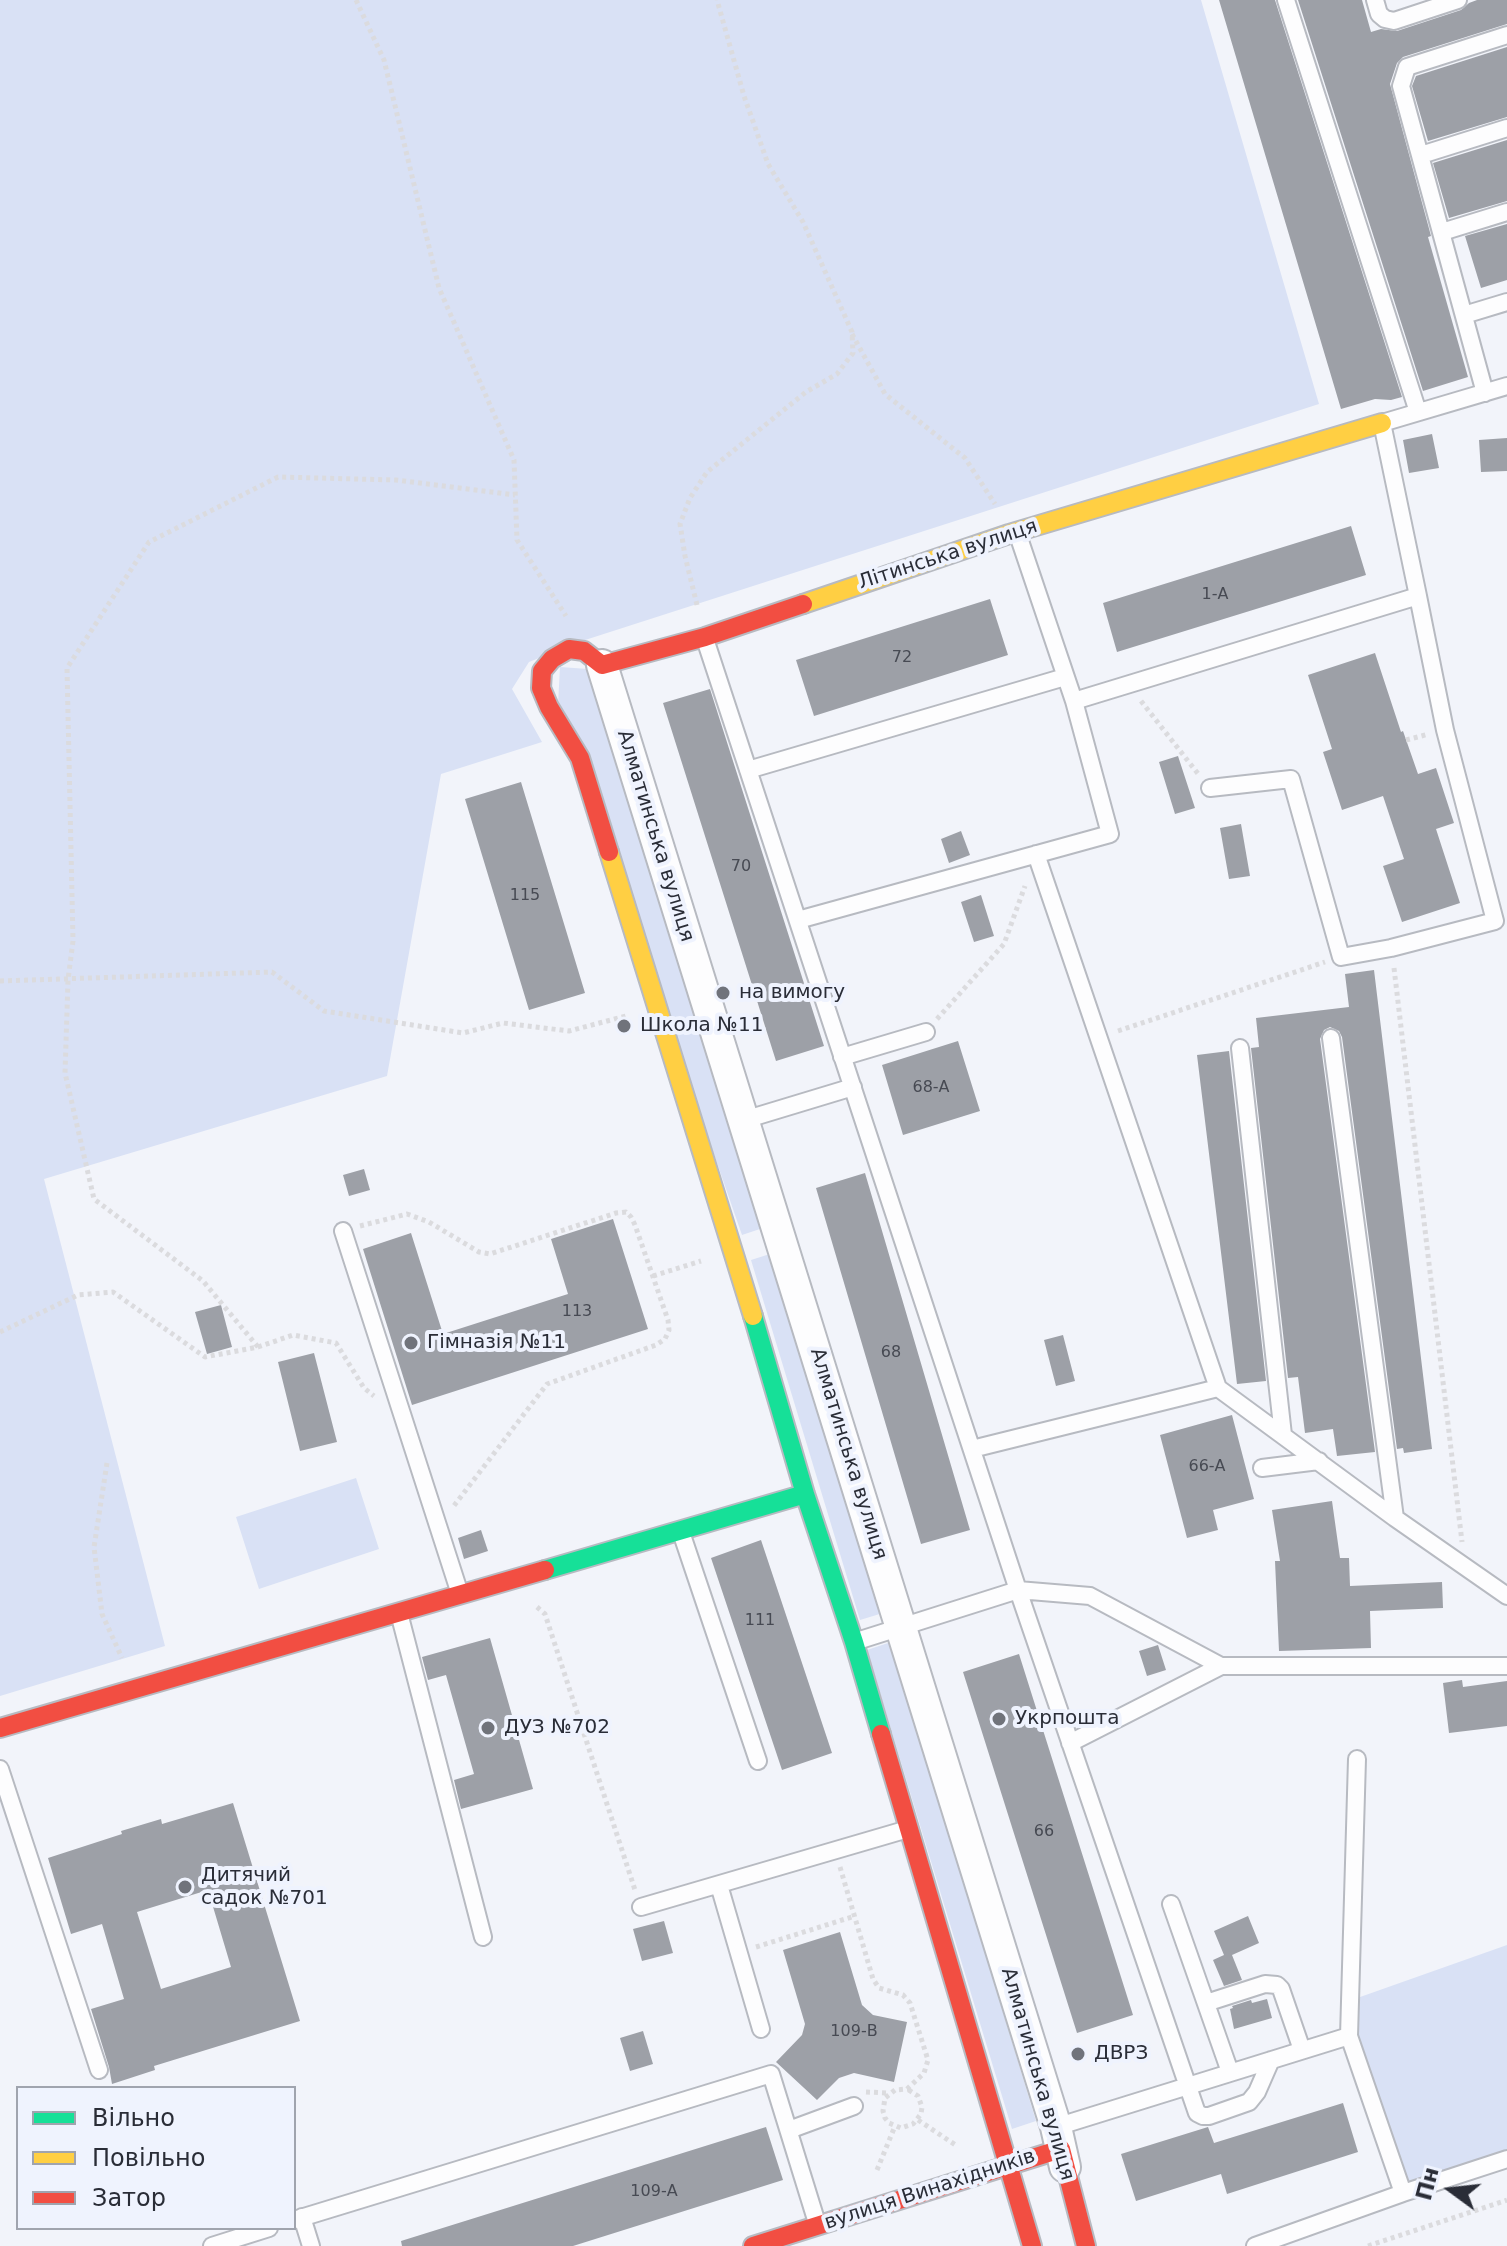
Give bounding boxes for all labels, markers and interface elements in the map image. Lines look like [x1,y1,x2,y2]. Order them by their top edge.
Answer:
street label: Літинська вулиця [855,515,1041,595]
house number: 1-А [1202,585,1228,605]
house number: 72 [892,648,912,668]
street label: Алматинська вулиця [611,727,699,945]
house number: 70 [731,857,751,877]
house number: 115 [510,886,540,906]
place label: на вимогу [739,981,845,1005]
marker: на вимогу [714,984,732,1002]
place label: Школа №11 [640,1014,763,1038]
marker: Школа №11 [615,1017,633,1035]
house number: 68-А [912,1078,950,1098]
house number: 113 [562,1302,592,1322]
place label: Гімназія №11 [427,1331,566,1355]
marker: Гімназія №11 [402,1334,420,1352]
house number: 68 [881,1343,901,1363]
street label: Алматинська вулиця [804,1345,892,1563]
house number: 66-А [1188,1457,1226,1477]
house number: 111 [745,1611,775,1631]
place label: Укрпошта [1015,1707,1119,1731]
marker: Укрпошта [990,1710,1008,1728]
place label: ДУЗ №702 [504,1716,610,1740]
marker: ДУЗ №702 [479,1719,497,1737]
house number: 66 [1034,1822,1054,1842]
place label: Дитячий садок №701 [201,1864,328,1911]
marker: Дитячий садок №701 [176,1878,194,1896]
street label: Алматинська вулиця [995,1965,1079,2183]
house number: 109-В [830,2022,878,2042]
place label: ДВРЗ [1094,2042,1148,2066]
marker: ДВРЗ [1069,2045,1087,2063]
legend [16,2086,296,2230]
text: Вільно [92,2104,175,2132]
text: Повільно [92,2144,205,2172]
street label: вулиця Винахідників [822,2145,1038,2235]
north arrow [1411,2150,1491,2230]
text: Пн [1411,2164,1444,2203]
house number: 109-А [630,2182,678,2202]
text: Затор [92,2184,166,2212]

